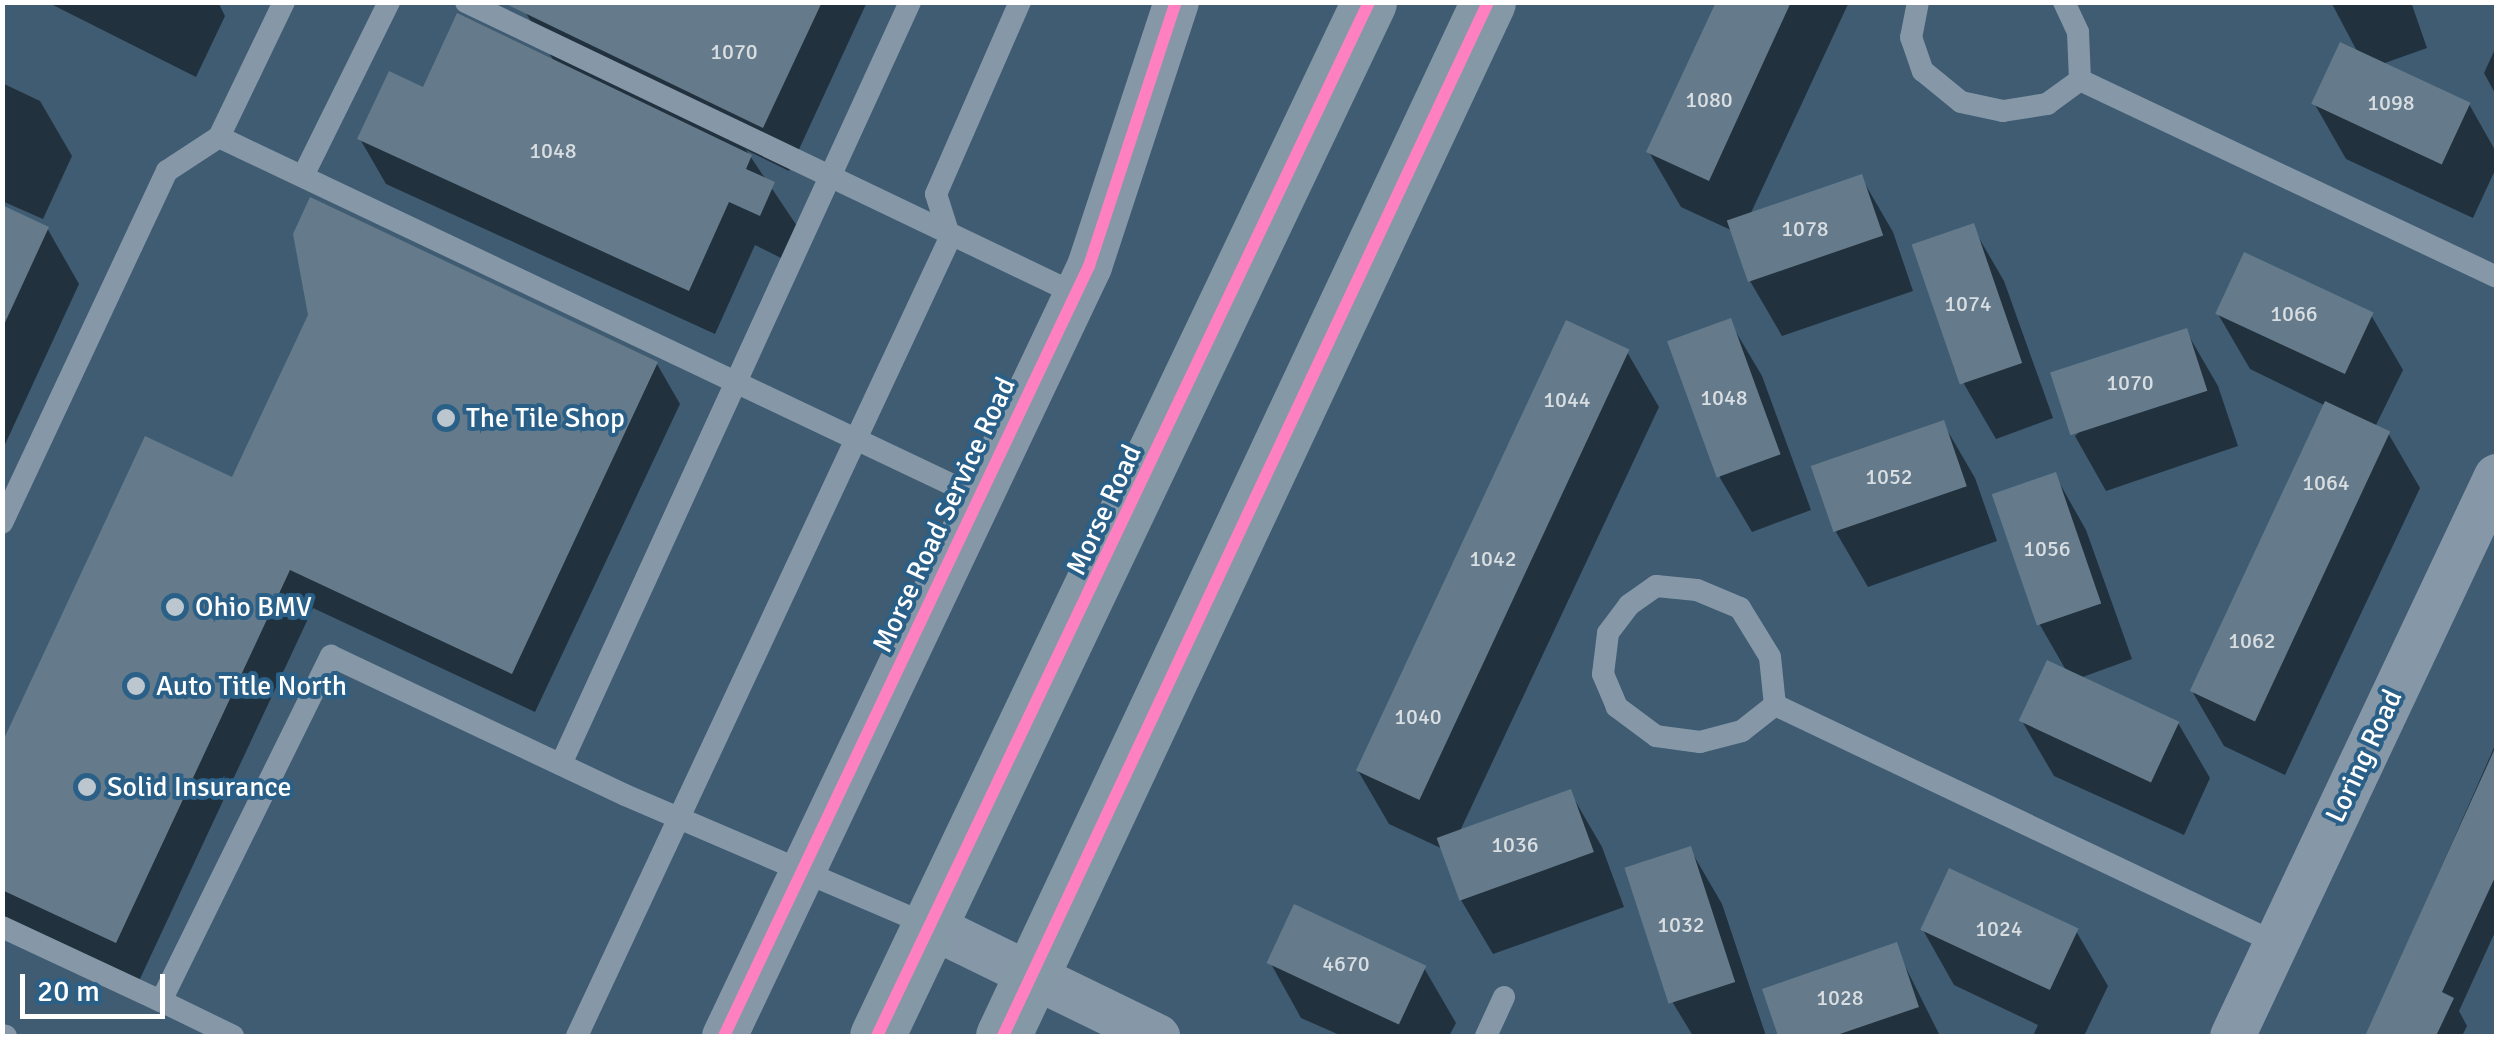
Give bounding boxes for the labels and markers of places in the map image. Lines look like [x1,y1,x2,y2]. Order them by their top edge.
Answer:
place label: The Tile Shop [466,401,625,435]
marker: The Tile Shop [435,407,457,429]
place label: Ohio BMV [195,590,312,624]
marker: Ohio BMV [164,596,186,618]
place label: Auto Title North [156,669,347,703]
marker: Auto Title North [125,675,147,697]
place label: Solid Insurance [107,770,291,804]
marker: Solid Insurance [76,776,98,798]

